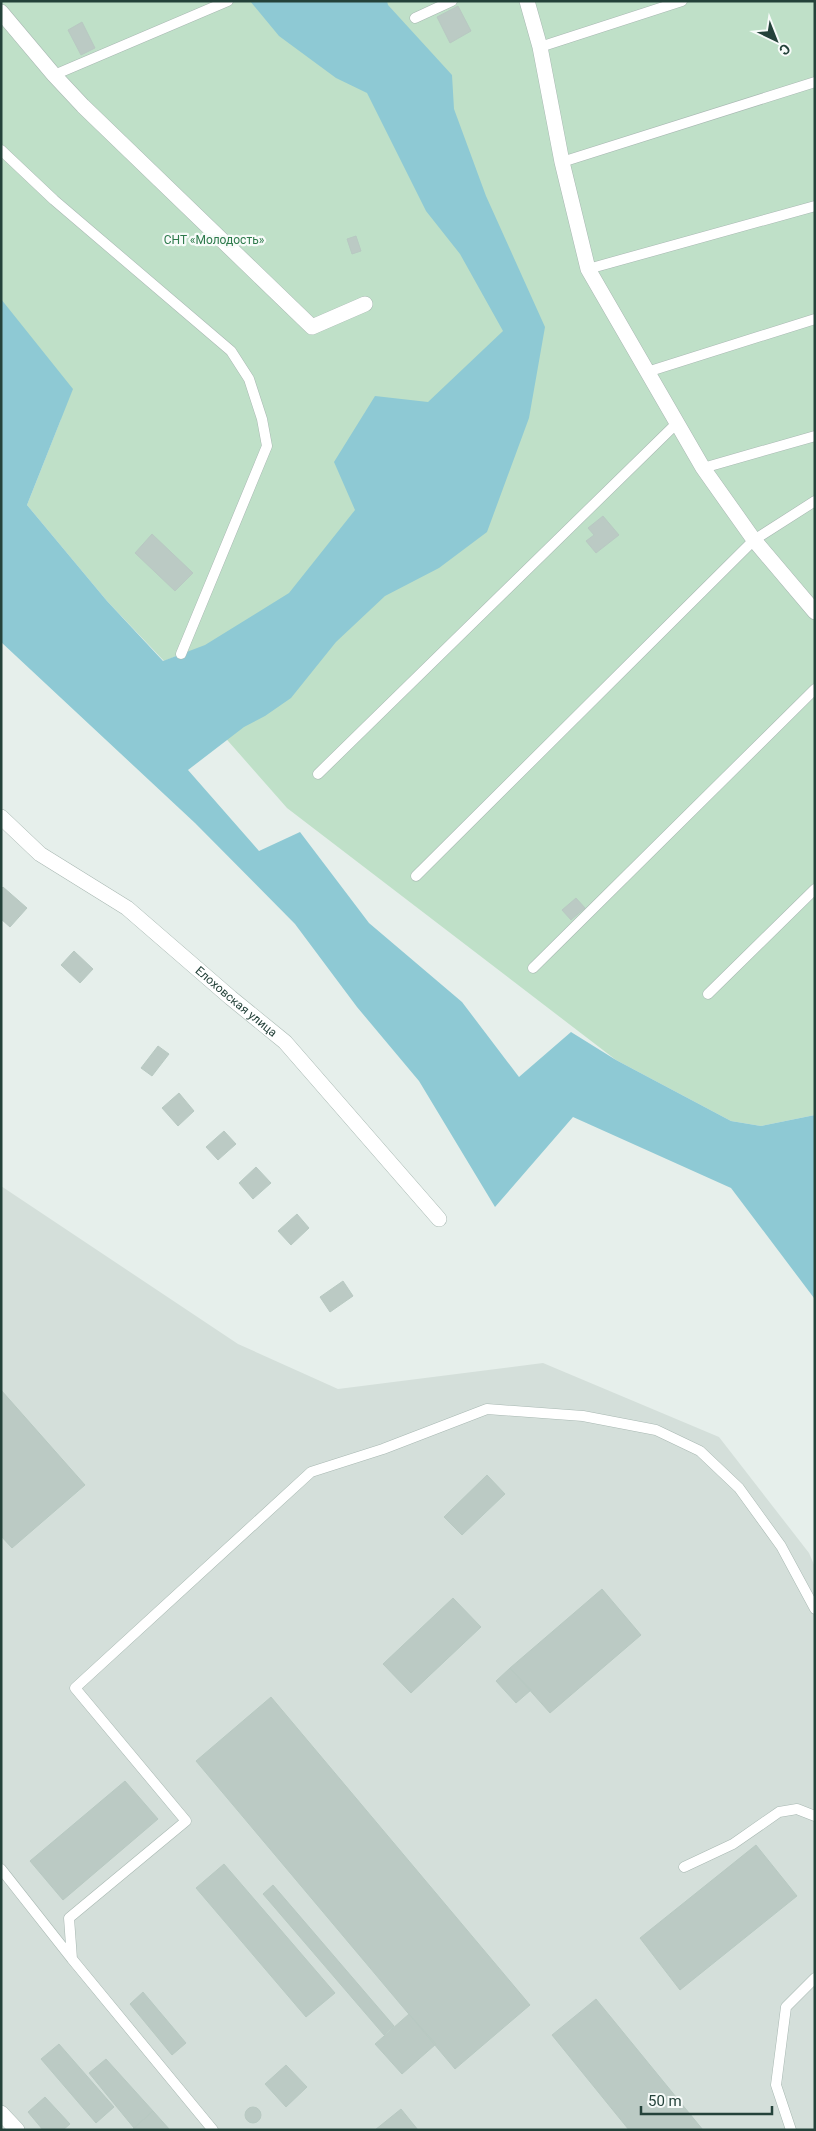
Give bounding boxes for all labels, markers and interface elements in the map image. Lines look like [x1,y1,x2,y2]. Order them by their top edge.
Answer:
north arrow [751,15,801,65]
text: С [776,41,794,58]
park label: СНТ «Молодость» [164,233,265,247]
street label: Елоховская улица [193,963,280,1040]
scale bar [641,2084,772,2116]
text: 50 m [648,2092,682,2110]

